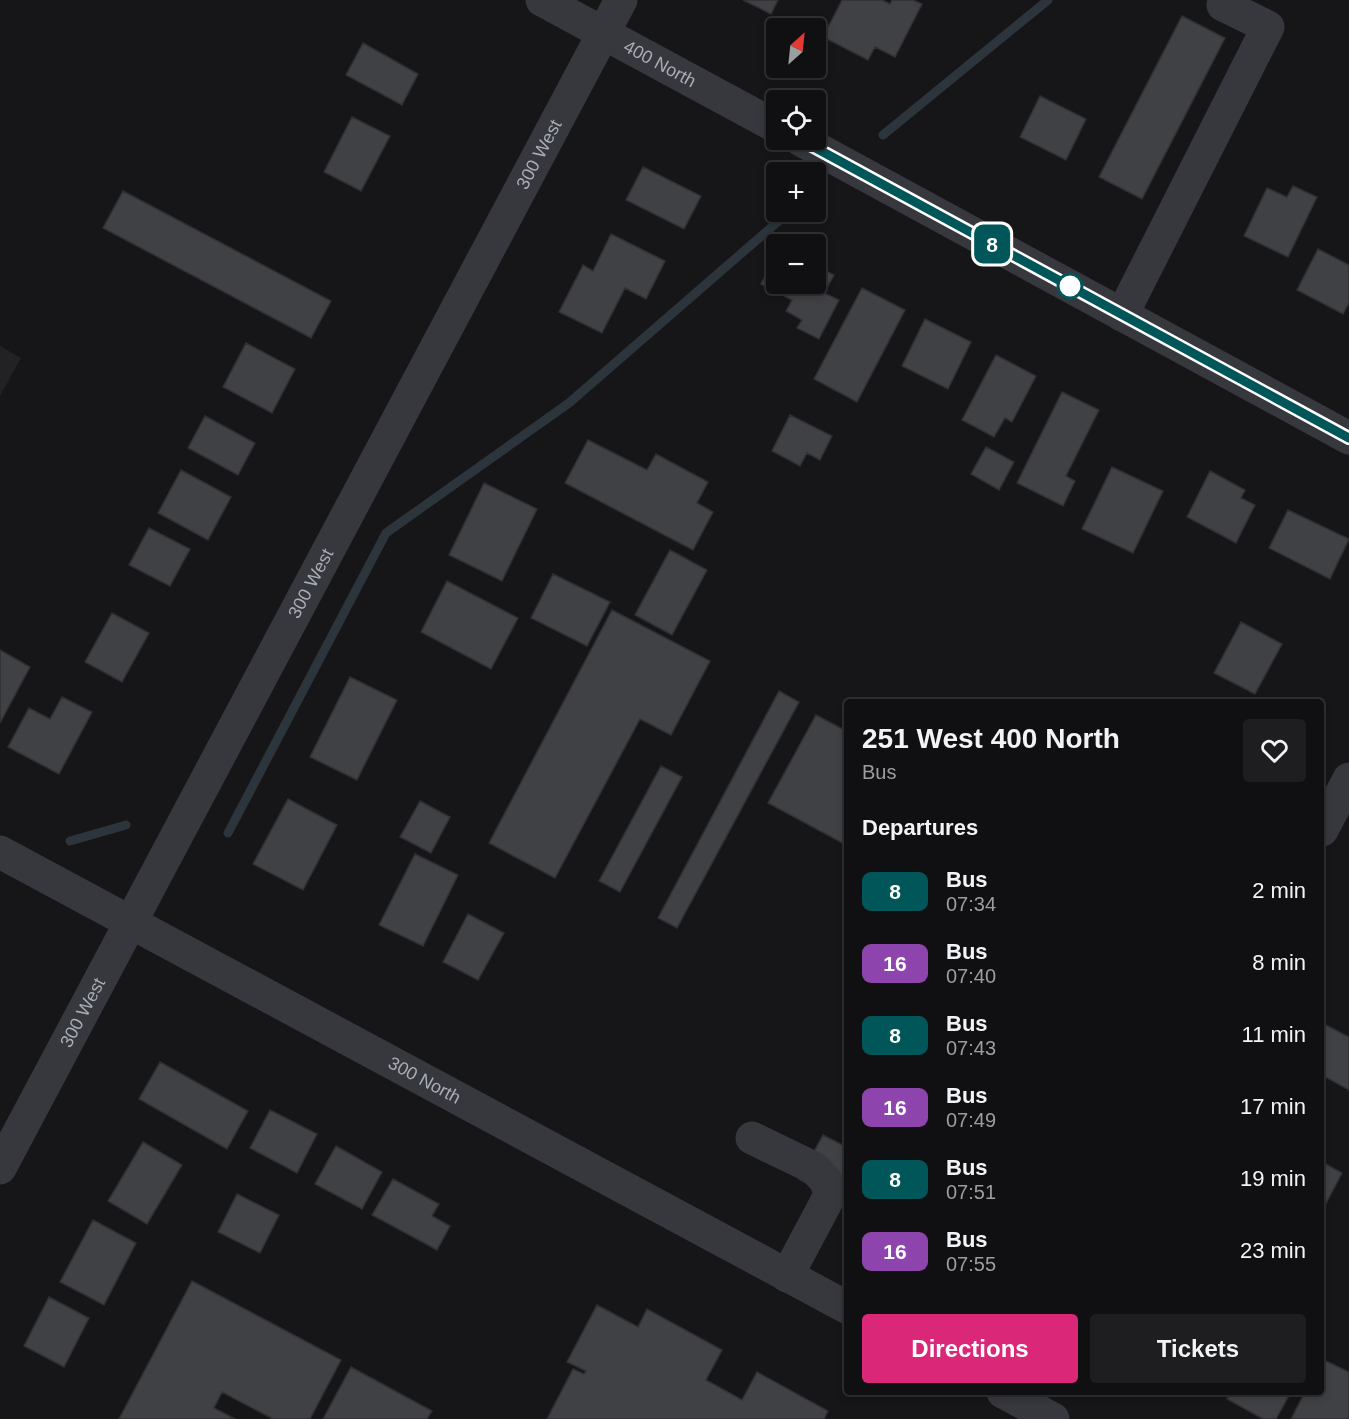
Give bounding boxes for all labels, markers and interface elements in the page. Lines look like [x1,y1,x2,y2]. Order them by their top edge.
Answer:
north arrow [766,18,826,78]
map controls [766,18,826,294]
street label: 400 North [620,36,699,91]
button: locate [766,90,826,150]
street label: 300 West [512,116,566,193]
button: + [766,162,826,222]
line badge: 8 [972,224,1012,264]
text: 8 [986,233,998,256]
button: − [766,234,826,294]
unlabelled marker [1057,273,1083,299]
street label: 300 West [284,545,337,622]
button: heart [1243,719,1306,782]
text: 251 West 400 North [862,723,1120,754]
text: Bus [862,761,896,783]
text: Departures [862,815,978,840]
text: Bus [946,867,988,892]
text: 2 min [1252,878,1306,903]
text: 8 [889,880,901,903]
text: 07:34 [946,893,996,915]
text: Bus [946,939,988,964]
text: 8 min [1252,950,1306,975]
text: 16 [883,952,907,975]
text: 07:40 [946,965,996,987]
street label: 300 West [56,974,109,1051]
text: Bus [946,1011,988,1036]
text: 11 min [1242,1022,1306,1047]
text: 8 [889,1024,901,1047]
text: 07:43 [946,1037,996,1059]
street label: 300 North [385,1053,464,1108]
text: Bus [946,1083,988,1108]
text: 17 min [1240,1094,1306,1119]
text: 16 [883,1096,907,1119]
text: 07:49 [946,1109,996,1131]
text: Bus [946,1155,988,1180]
text: 19 min [1240,1166,1306,1191]
text: 8 [889,1168,901,1191]
text: 07:51 [946,1181,996,1203]
text: Bus [946,1227,988,1252]
text: 23 min [1240,1238,1306,1263]
text: 16 [883,1240,907,1263]
text: 07:55 [946,1253,996,1275]
button: Directions [862,1314,1078,1383]
button: Tickets [1090,1314,1306,1383]

